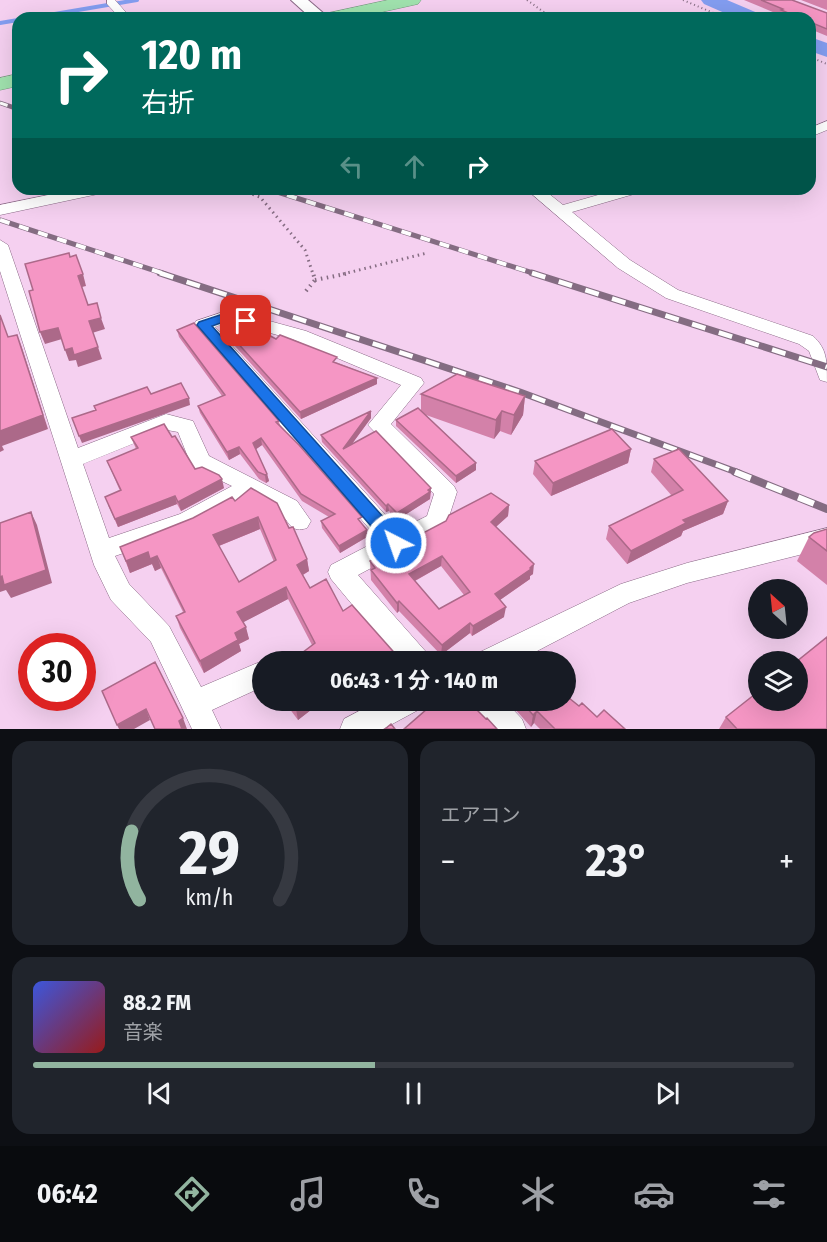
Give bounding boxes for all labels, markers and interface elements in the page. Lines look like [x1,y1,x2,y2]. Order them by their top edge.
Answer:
text: 120 m [141,30,242,80]
icon: right [42,36,120,114]
text: 右折 [141,87,195,119]
icon: left [335,150,368,183]
icon: ahead [398,150,431,183]
icon: right [461,150,494,183]
pin [220,295,271,346]
icon: arrive [229,304,262,337]
position arrow [364,511,428,575]
north arrow [748,579,808,639]
map controls [748,579,808,711]
speed limit sign: 30 [18,633,96,711]
button: layers [748,651,808,711]
text: 06:43 · 1 分 · 140 m [330,667,498,694]
text: エアコン [441,803,521,827]
text: 29 [178,816,240,891]
text: 23° [586,834,649,888]
text: − [441,842,455,882]
text: + [779,842,794,882]
text: km/h [186,885,234,911]
text: 88.2 FM [123,989,191,1016]
text: 音楽 [123,1020,163,1044]
icon: previous [143,1077,176,1110]
icon: pause [397,1077,430,1110]
icon: next [651,1077,684,1110]
icon: directions [171,1173,213,1215]
icon: music [287,1173,329,1215]
icon: phone [402,1173,444,1215]
icon: climate [517,1173,559,1215]
icon: car [633,1173,675,1215]
icon: filters [748,1173,790,1215]
text: 06:42 [37,1178,98,1210]

